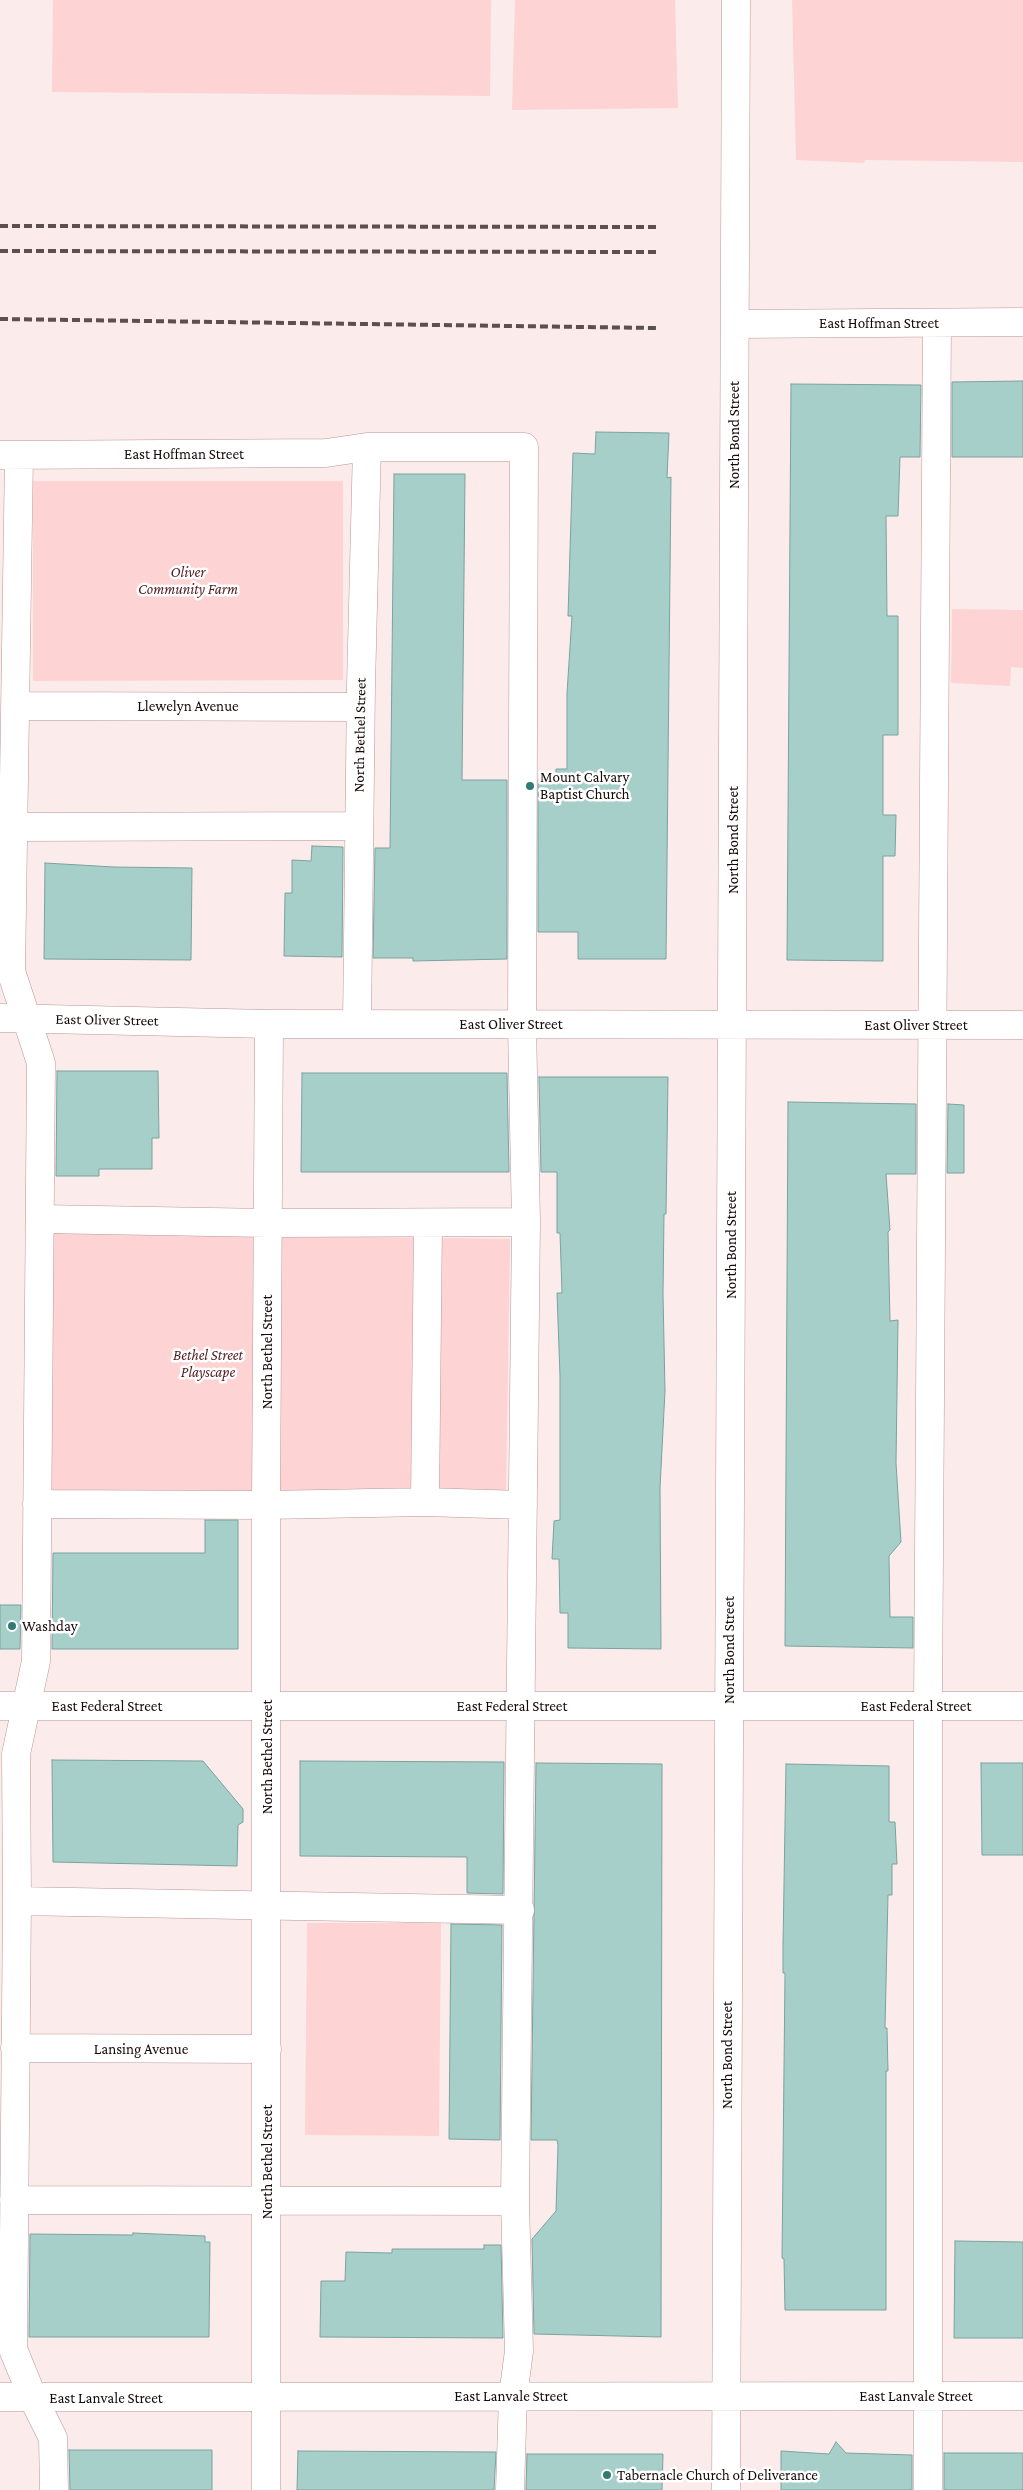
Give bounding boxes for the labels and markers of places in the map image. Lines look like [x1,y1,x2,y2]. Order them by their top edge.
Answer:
place label: Mount Calvary Baptist Church [540,768,630,803]
marker: Mount Calvary Baptist Church [524,780,536,792]
place label: Washday [22,1617,78,1635]
marker: Washday [6,1620,18,1632]
place label: Tabernacle Church of Deliverance [617,2466,818,2484]
marker: Tabernacle Church of Deliverance [601,2469,613,2481]

